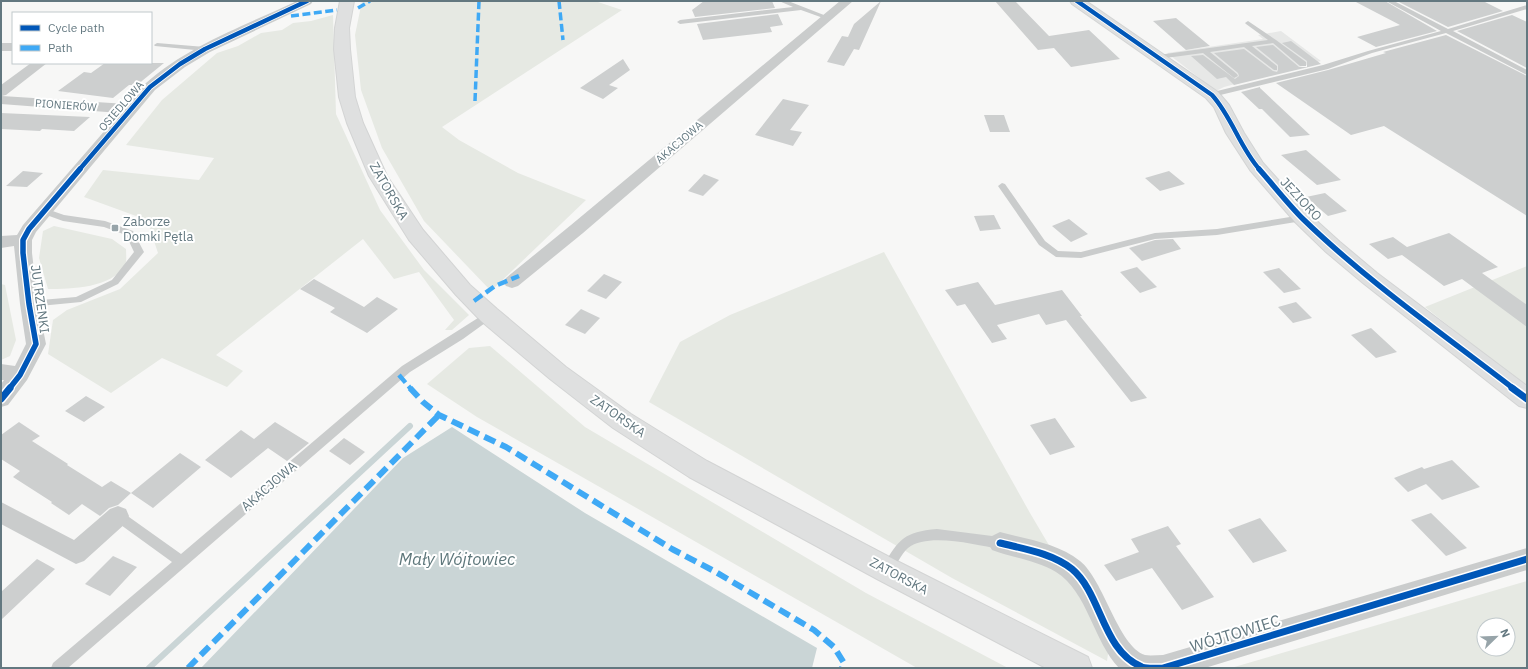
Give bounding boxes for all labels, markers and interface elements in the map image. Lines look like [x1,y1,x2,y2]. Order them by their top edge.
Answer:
legend [12,12,152,64]
text: Cycle path [48,20,105,35]
text: Path [48,40,73,55]
street label: OSIEDLOWA [95,78,147,134]
street label: PIONIERÓW [35,96,98,114]
street label: AKACJOWA [653,118,705,166]
street label: ZATORSKA [366,159,413,223]
street label: JEZIORO [1277,174,1325,224]
place label: Zaborze Domki Pętla [123,213,193,245]
marker: Zaborze Domki Pętla [110,223,120,233]
street label: JUTRZENKI [27,264,53,334]
street label: ZATORSKA [587,391,650,442]
street label: AKACJOWA [238,457,301,515]
water label: Mały Wójtowiec [399,548,516,570]
street label: ZATORSKA [867,554,932,599]
street label: WÓJTOWIEC [1187,609,1283,656]
north arrow [1476,617,1516,657]
text: N [1497,627,1513,640]

